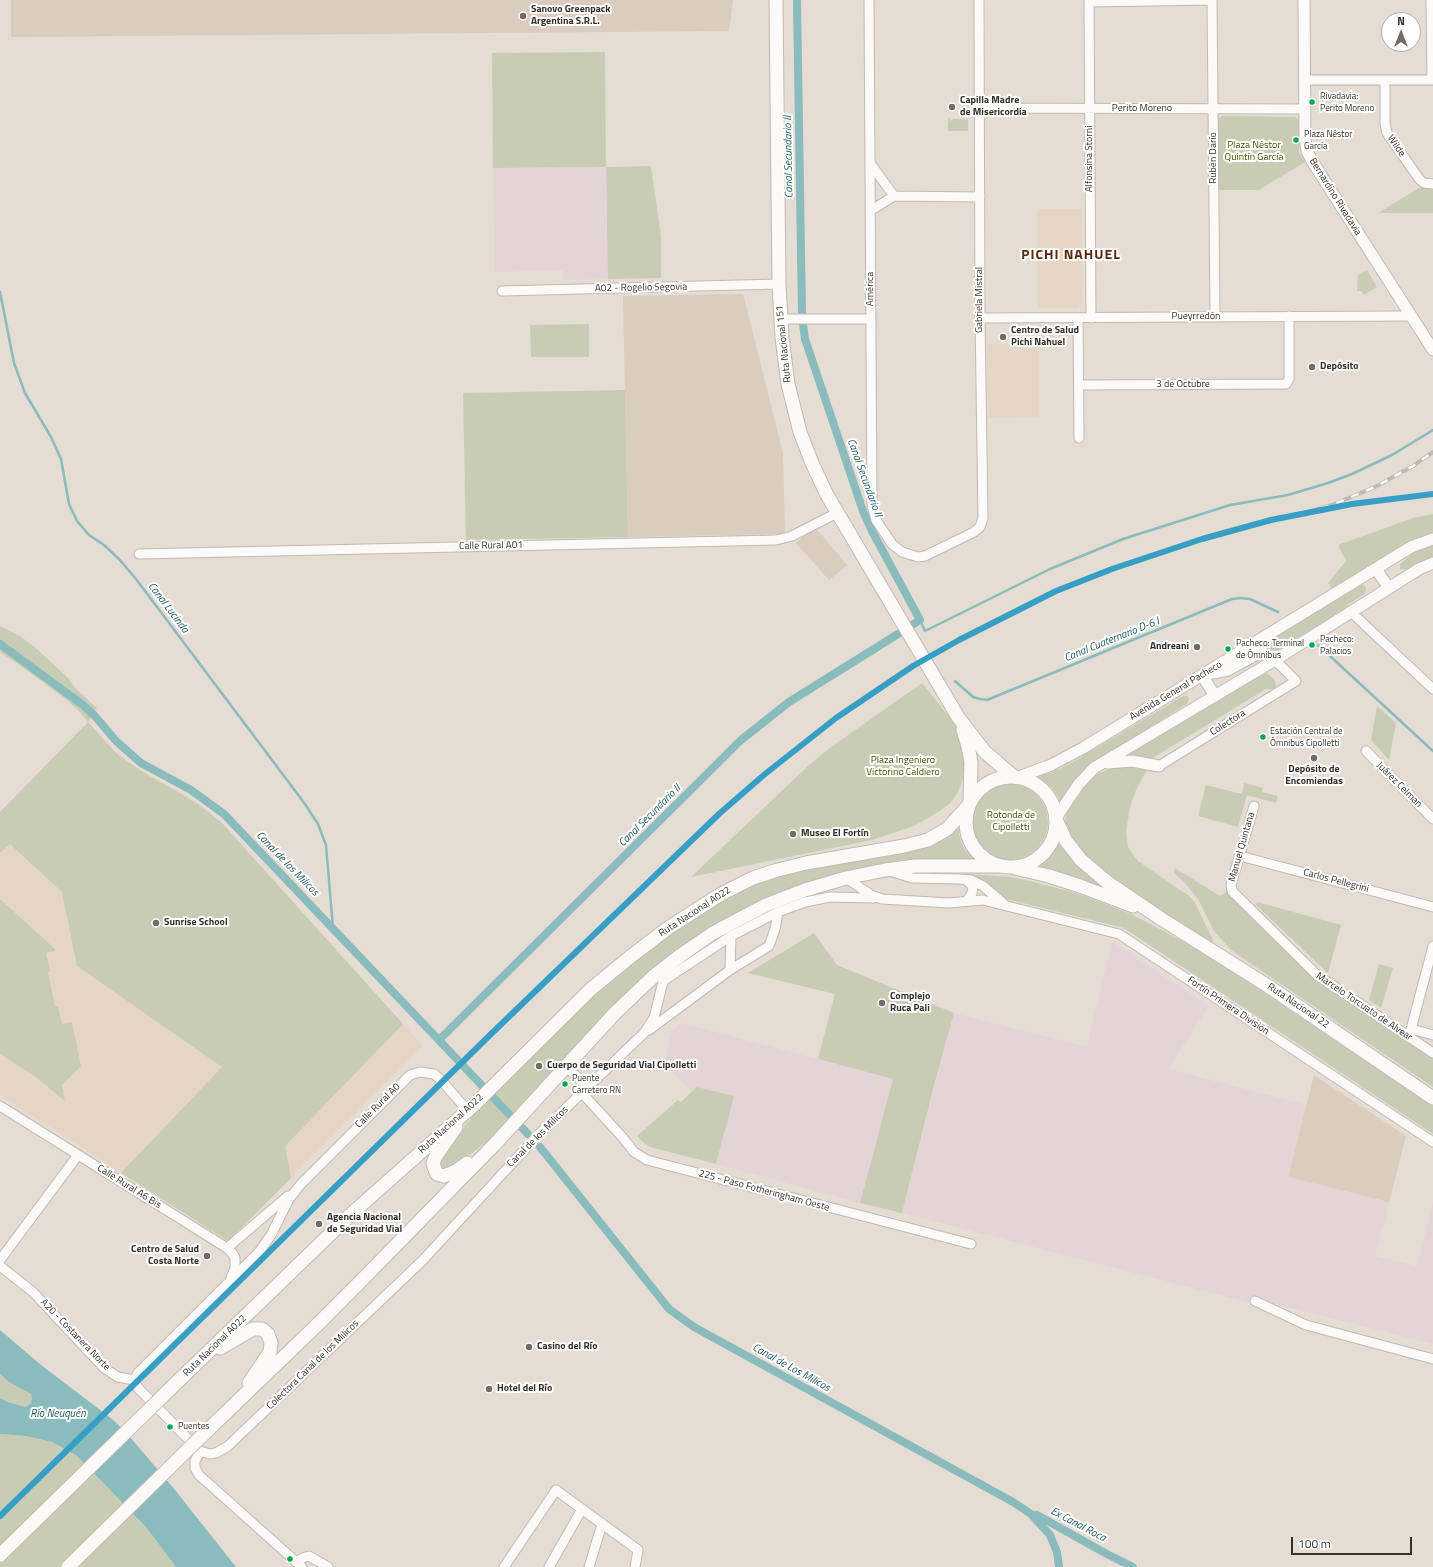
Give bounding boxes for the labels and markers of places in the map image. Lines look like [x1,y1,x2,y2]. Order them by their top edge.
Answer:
place label: Sanovo Greenpack Argentina S.R.L. [531,4,610,28]
marker: Sanovo Greenpack Argentina S.R.L. [518,11,528,21]
place label: Rivadavia: Perito Moreno [1320,92,1374,113]
place label: Capilla Madre de Misericordia [960,95,1027,118]
marker: Rivadavia: Perito Moreno [1307,97,1317,107]
marker: Capilla Madre de Misericordia [947,102,957,112]
place label: Plaza Néstor García [1304,130,1352,151]
marker: Plaza Néstor García [1291,135,1301,145]
place label: Centro de Salud Pichi Nahuel [1011,325,1079,348]
marker: Centro de Salud Pichi Nahuel [998,332,1008,342]
place label: Depósito [1320,361,1358,373]
marker: Depósito [1307,362,1317,372]
place label: Pacheco: Palacios [1320,635,1354,656]
place label: Pacheco: Terminal de Ómnibus [1236,639,1304,660]
marker: Pacheco: Palacios [1307,640,1317,650]
place label: Andreani [1150,641,1189,653]
marker: Andreani [1192,642,1202,652]
marker: Pacheco: Terminal de Ómnibus [1223,644,1233,654]
place label: Estación Central de Ómnibus Cipolletti [1270,727,1343,748]
marker: Estación Central de Ómnibus Cipolletti [1258,732,1268,742]
marker: Depósito de Encomiendas [1309,753,1319,763]
place label: Depósito de Encomiendas [1285,764,1343,788]
place label: Museo El Fortín [801,828,869,840]
marker: Museo El Fortín [788,829,798,839]
place label: Sunrise School [164,917,228,929]
marker: Sunrise School [151,918,161,928]
place label: Complejo Ruca Pali [890,991,930,1014]
marker: Complejo Ruca Pali [877,998,887,1008]
place label: Cuerpo de Seguridad Vial Cipolletti [547,1060,696,1072]
marker: Cuerpo de Seguridad Vial Cipolletti [534,1061,544,1071]
place label: Puente Carretero RN [572,1074,621,1095]
marker: Puente Carretero RN [560,1079,570,1089]
place label: Agencia Nacional de Seguridad Vial [327,1212,402,1236]
marker: Agencia Nacional de Seguridad Vial [314,1219,324,1229]
place label: Centro de Salud Costa Norte [131,1244,199,1268]
marker: Centro de Salud Costa Norte [202,1251,212,1261]
place label: Casino del Río [537,1341,597,1353]
marker: Casino del Río [524,1342,534,1352]
place label: Hotel del Río [497,1383,552,1395]
marker: Hotel del Río [484,1384,494,1394]
marker: Puentes [165,1422,175,1432]
place label: Puentes [178,1422,209,1432]
unlabelled marker [285,1554,295,1564]

